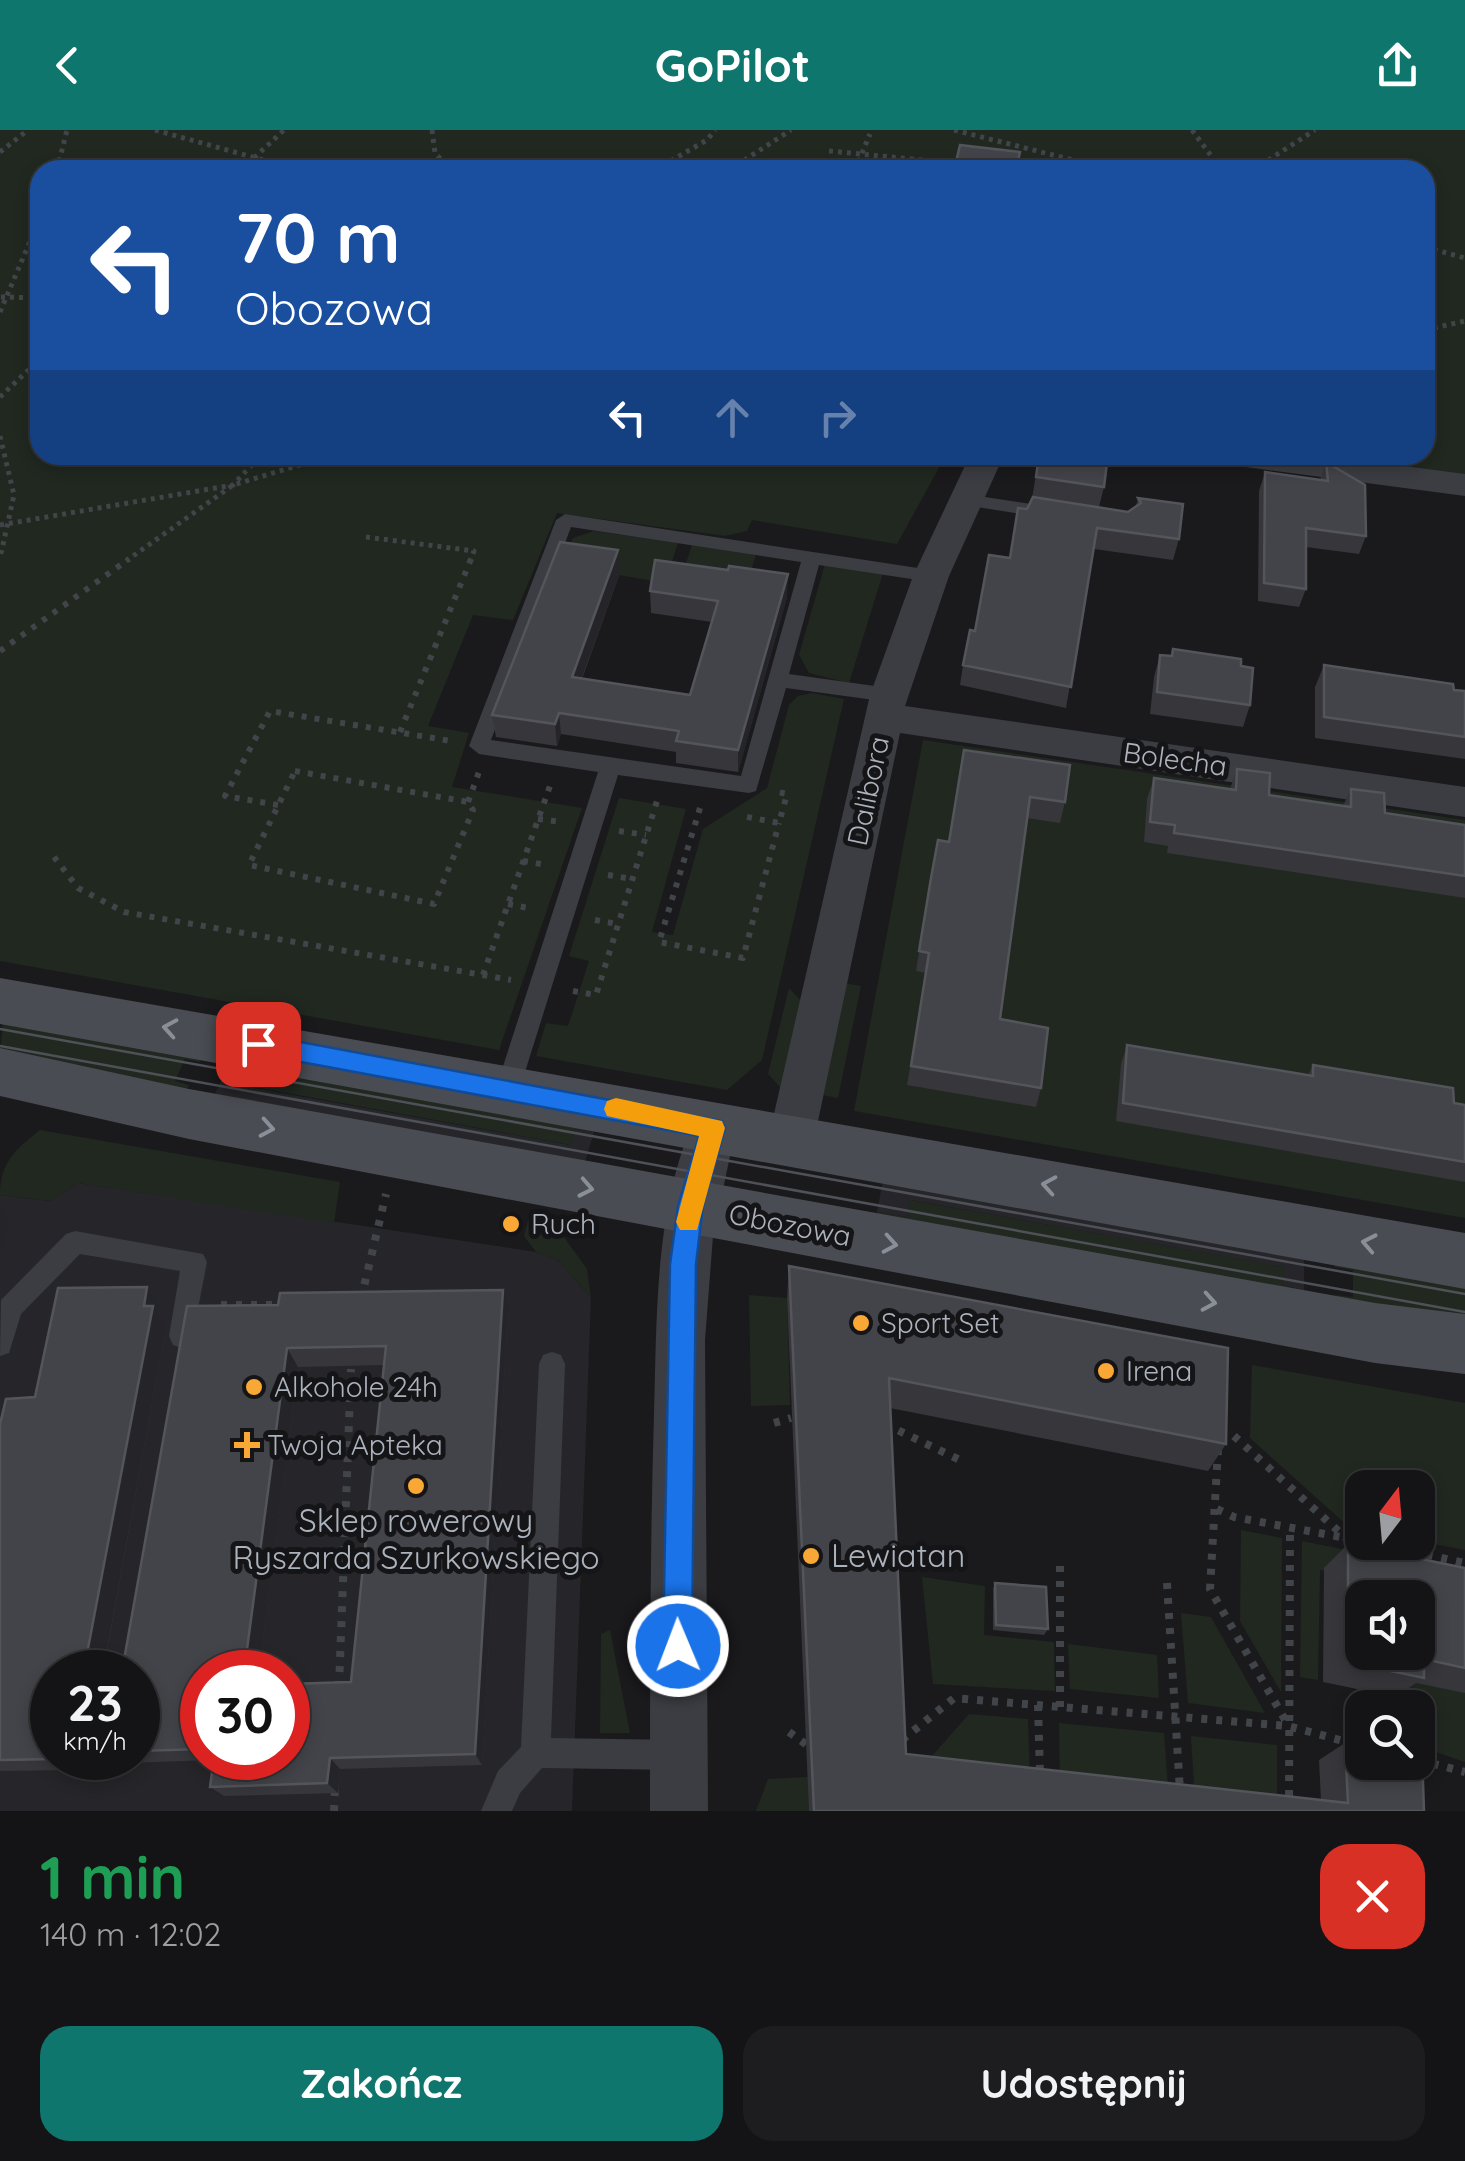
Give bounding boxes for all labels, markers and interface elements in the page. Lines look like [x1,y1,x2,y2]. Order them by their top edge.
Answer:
text: GoPilot [655,37,810,93]
icon: back [40,38,95,93]
icon: share [1370,38,1425,93]
text: 70 m [235,193,401,281]
icon: left [70,200,200,330]
text: Obozowa [235,280,433,336]
icon: left [600,390,655,445]
icon: ahead [705,390,760,445]
icon: right [810,390,865,445]
street label: Dalibora [839,733,896,849]
street label: Bolecha [1121,734,1229,783]
pin [216,1002,301,1087]
icon: arrive [231,1017,286,1072]
one-way arrow [161,1018,178,1039]
one-way arrow [258,1117,275,1138]
one-way arrow [1041,1175,1058,1196]
one-way arrow [577,1176,594,1197]
street label: Obozowa [726,1196,854,1253]
place label: Ruch [531,1206,596,1241]
marker: Ruch [500,1213,522,1235]
one-way arrow [881,1232,898,1253]
one-way arrow [1361,1233,1377,1254]
one-way arrow [1201,1290,1218,1311]
place label: Sport Set [881,1305,1000,1340]
marker: Sport Set [850,1312,872,1334]
place label: Irena [1126,1353,1192,1388]
marker: Irena [1095,1360,1117,1382]
place label: Alkohole 24h [274,1369,438,1404]
marker: Alkohole 24h [243,1376,265,1398]
place label: Twoja Apteka [267,1427,443,1462]
marker: Twoja Apteka [236,1434,258,1456]
north arrow [1345,1470,1435,1560]
map controls [1345,1470,1435,1780]
marker: Sklep rowerowy Ryszarda Szurkowskiego [405,1475,427,1497]
place label: Sklep rowerowy Ryszarda Szurkowskiego [232,1500,600,1577]
place label: Lewiatan [831,1535,965,1575]
marker: Lewiatan [800,1545,822,1567]
button: sound [1345,1580,1435,1670]
position arrow [626,1594,730,1698]
speed limit sign: 30 [180,1650,310,1780]
text: 23 [67,1671,123,1734]
button: search [1345,1690,1435,1780]
text: km/h [63,1725,127,1756]
text: 1 min [40,1839,185,1914]
button: close [1320,1844,1425,1949]
text: 140 m · 12:02 [40,1914,221,1954]
button: Zakończ [40,2026,723,2141]
button: Udostępnij [743,2026,1425,2141]

